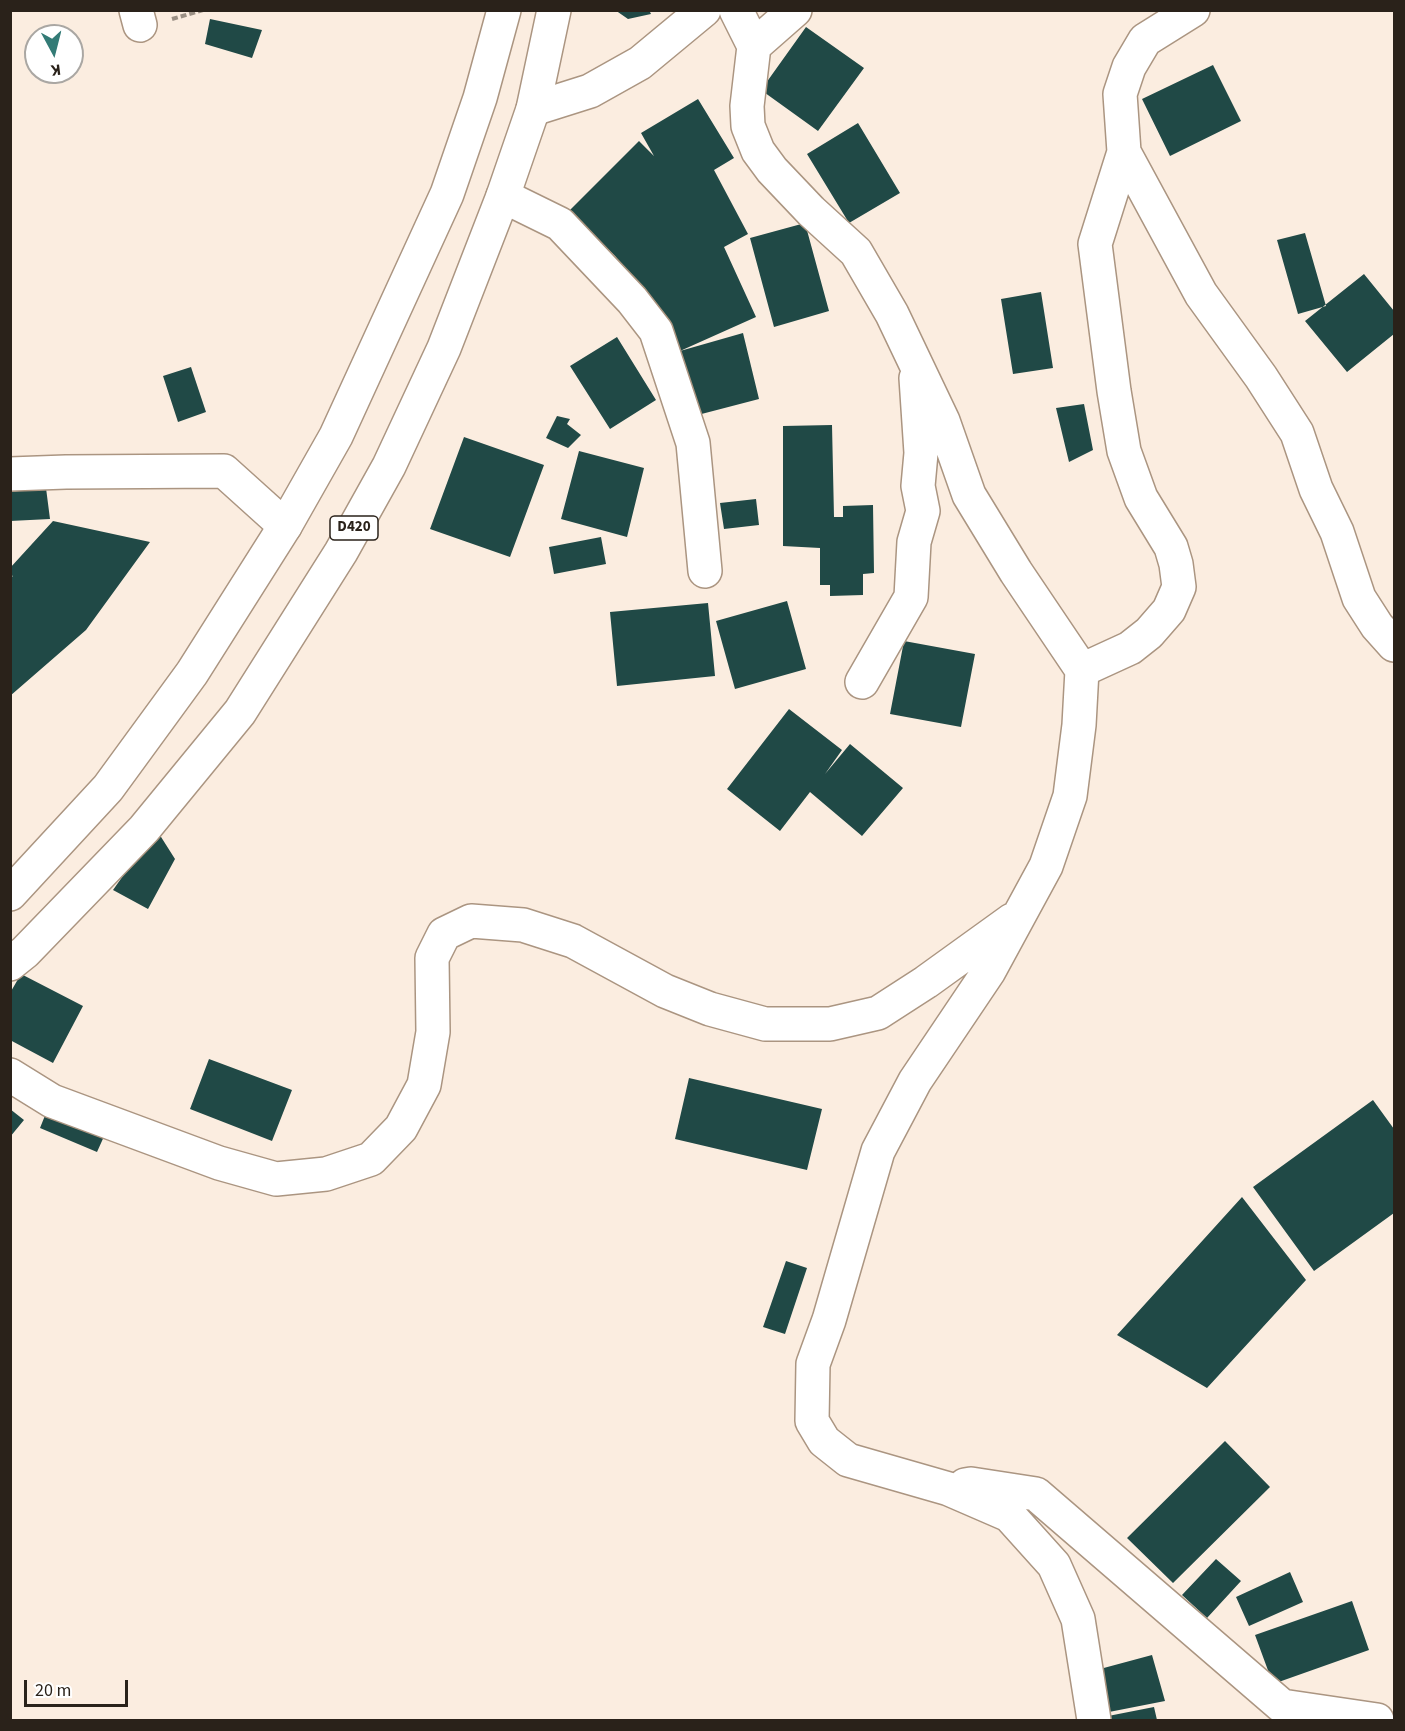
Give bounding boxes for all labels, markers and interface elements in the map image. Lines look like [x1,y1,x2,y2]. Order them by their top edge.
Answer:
north arrow [24,24,84,84]
text: K [50,58,62,81]
road number: D420 [330,516,378,540]
scale bar [27,1668,130,1706]
text: 20 m [35,1678,71,1703]

